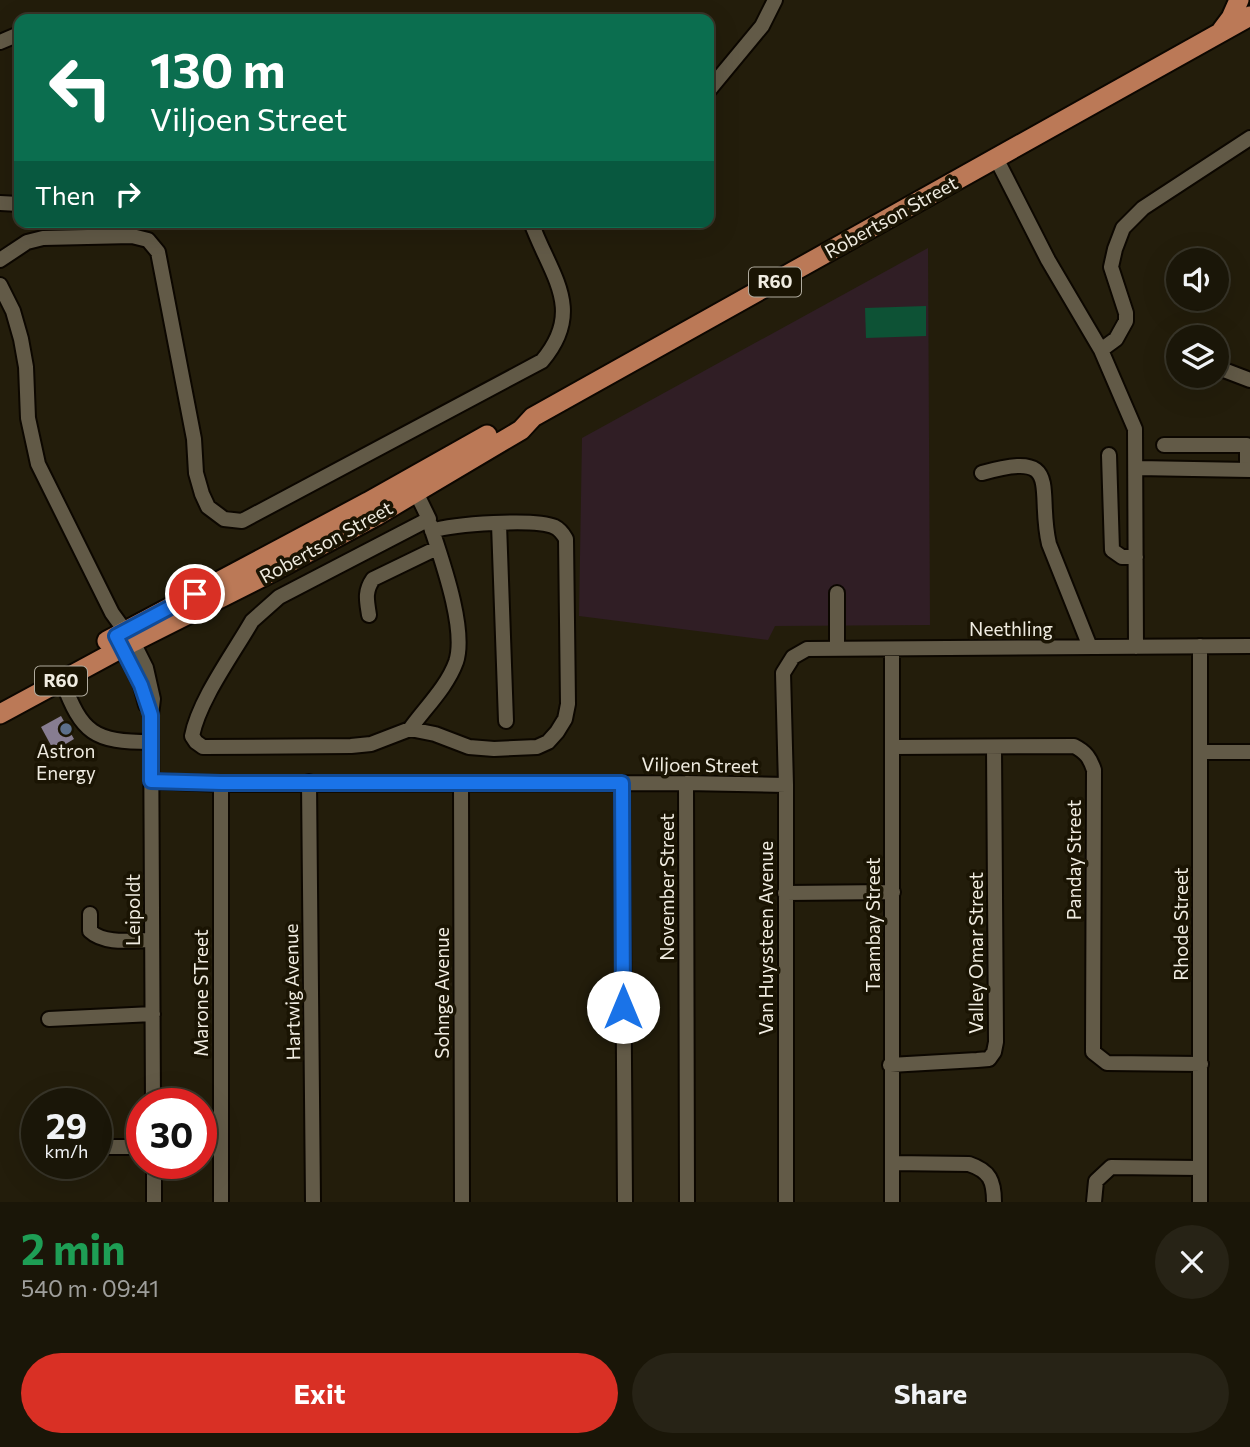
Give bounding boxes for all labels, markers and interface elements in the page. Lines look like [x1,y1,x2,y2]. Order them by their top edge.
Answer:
text: 130 m [150,38,285,98]
icon: left [35,42,126,133]
text: Viljoen Street [150,98,347,138]
street label: Robertson Street [820,170,961,263]
icon: right [109,175,147,213]
text: Then [35,179,95,210]
map controls [1166,248,1229,388]
button: sound [1166,248,1229,311]
road number: R60 [749,268,801,296]
button: layers [1166,325,1229,388]
street label: Robertson Street [255,495,396,588]
pin [165,564,225,624]
icon: arrive [176,575,214,613]
street label: Neethling [969,617,1053,640]
road number: R60 [35,666,87,696]
marker: Astron Energy [58,721,74,737]
place label: Astron Energy [36,739,96,784]
street label: Viljoen Street [641,752,759,777]
street label: Panday Street [1062,799,1085,920]
street label: November Street [655,813,678,961]
street label: Van Huyssteen Avenue [754,841,777,1035]
street label: Taambay Street [861,857,884,993]
street label: Rhode Street [1169,867,1192,981]
street label: Valley Omar Street [964,872,987,1034]
street label: Leipoldt [121,874,144,946]
street label: Hartwig Avenue [279,923,304,1061]
street label: Sohnge Avenue [430,927,453,1059]
street label: Marone STreet [189,929,212,1057]
position arrow [586,970,660,1044]
speed limit sign: 30 [126,1088,217,1179]
text: 29 [46,1103,87,1146]
text: km/h [45,1140,88,1162]
text: 2 min [21,1222,126,1274]
button: close [1155,1225,1229,1299]
text: 540 m · 09:41 [21,1274,159,1302]
button: Exit [21,1353,618,1433]
button: Share [632,1353,1229,1433]

